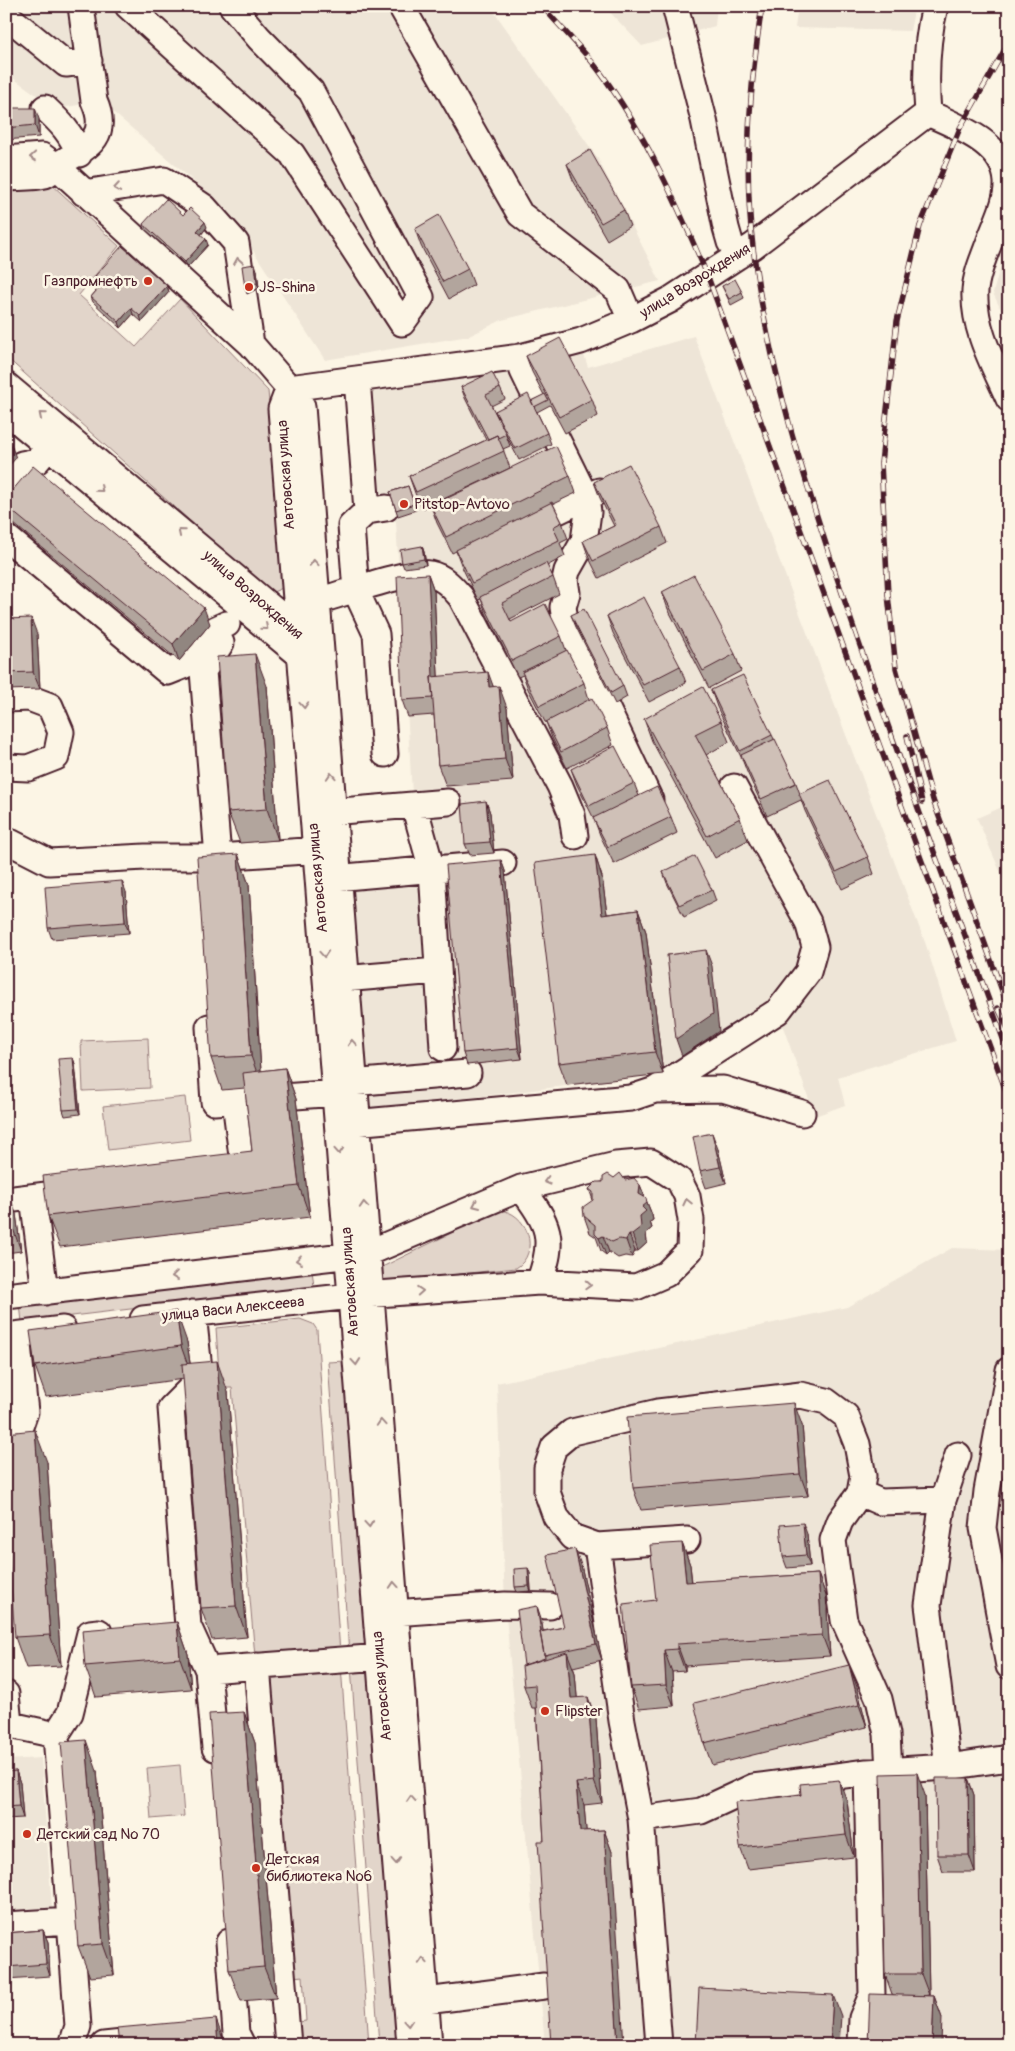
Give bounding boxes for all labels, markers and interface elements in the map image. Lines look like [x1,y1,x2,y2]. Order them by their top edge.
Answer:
one-way arrow [28,151,36,162]
one-way arrow [112,182,121,192]
street label: улица Возрождения [635,239,754,323]
one-way arrow [234,257,244,266]
place label: Газпромнефть [44,272,138,291]
marker: Газпромнефть [142,275,154,287]
place label: JS-Shina [259,278,315,297]
marker: JS-Shina [243,281,255,293]
one-way arrow [39,412,48,421]
street label: Автовская улица [273,419,299,531]
one-way arrow [94,484,103,492]
place label: Pitstop-Avtovo [414,495,510,514]
marker: Pitstop-Avtovo [398,498,410,510]
one-way arrow [178,529,187,538]
street label: улица Возрождения [198,546,307,644]
one-way arrow [309,558,320,566]
one-way arrow [259,621,268,630]
one-way arrow [299,701,310,709]
one-way arrow [326,772,337,780]
street label: Автовская улица [304,822,332,934]
one-way arrow [318,951,329,959]
one-way arrow [346,1038,357,1046]
one-way arrow [334,1147,345,1155]
one-way arrow [543,1175,552,1186]
one-way arrow [682,1197,693,1206]
one-way arrow [472,1199,481,1210]
one-way arrow [359,1200,370,1208]
street label: Автовская улица [337,1226,363,1338]
one-way arrow [295,1254,303,1265]
one-way arrow [171,1270,179,1281]
one-way arrow [584,1279,592,1290]
one-way arrow [416,1285,424,1296]
street label: улица Васи Алексеева [160,1292,305,1326]
one-way arrow [350,1358,361,1366]
one-way arrow [376,1419,387,1427]
one-way arrow [363,1520,374,1528]
one-way arrow [388,1581,399,1589]
street label: Автовская улица [368,1630,396,1742]
place label: Flipster [555,1702,603,1721]
marker: Flipster [539,1705,551,1717]
one-way arrow [405,1795,416,1803]
place label: Детский сад № 70 [36,1825,160,1844]
marker: Детский сад № 70 [21,1828,33,1840]
place label: Детская библиотека №6 [265,1850,372,1886]
one-way arrow [390,1857,401,1865]
marker: Детская библиотека №6 [250,1862,262,1874]
one-way arrow [417,1957,428,1965]
one-way arrow [402,2019,413,2027]

